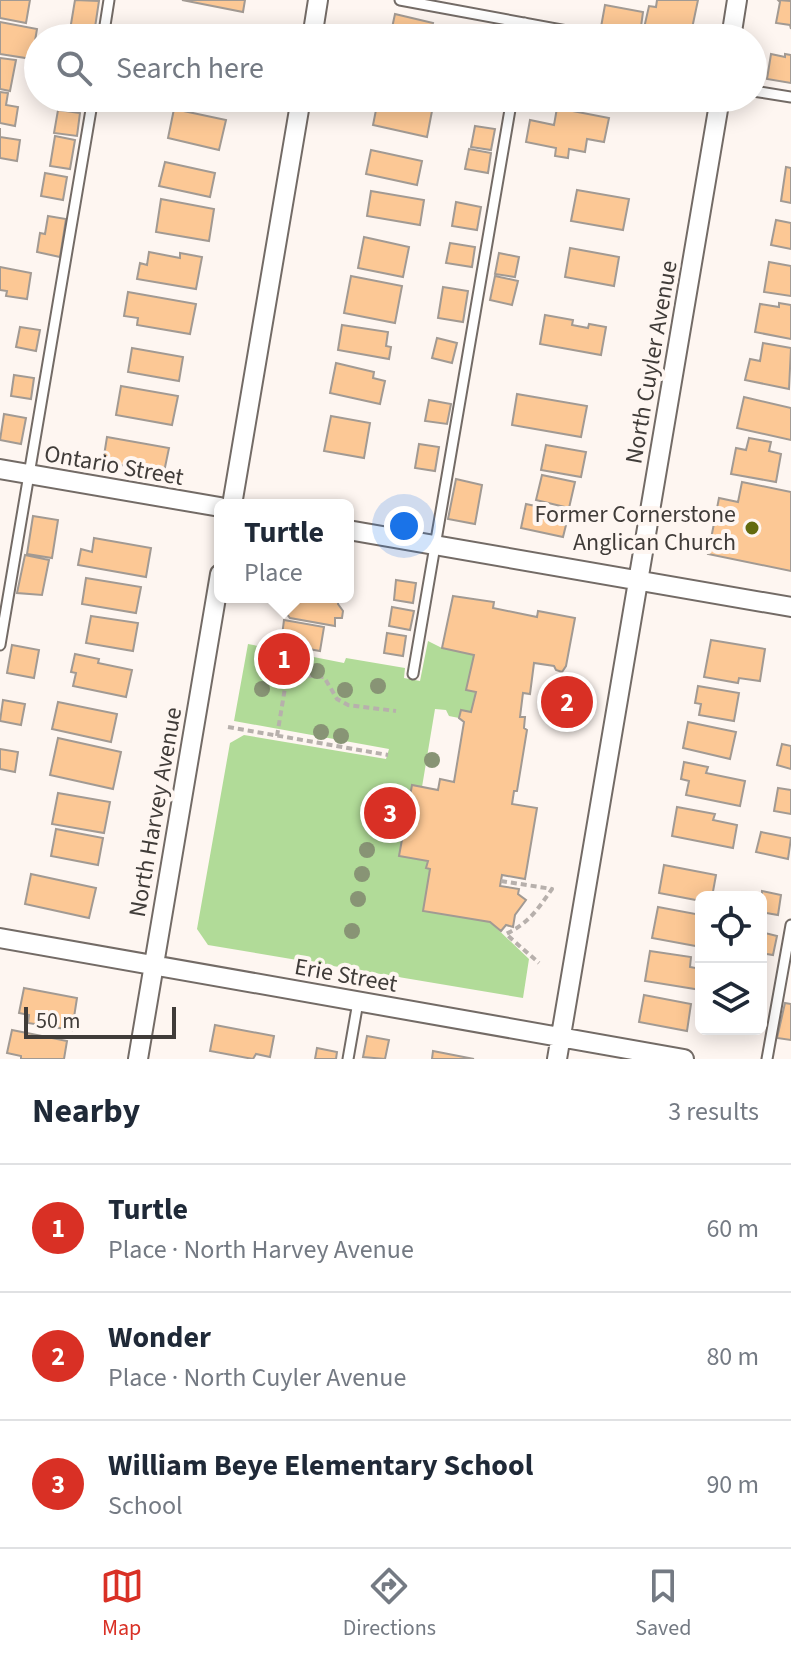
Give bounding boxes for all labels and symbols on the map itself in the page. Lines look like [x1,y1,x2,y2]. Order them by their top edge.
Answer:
street label: North Cuyler Avenue [616,258,687,466]
street label: Ontario Street [41,436,186,495]
place label: Former Cornerstone Anglican Church [534,497,736,560]
your location [384,506,424,546]
marker: Former Cornerstone Anglican Church [743,519,761,537]
pin: 1 [258,629,310,689]
pin: 2 [541,672,593,732]
street label: North Harvey Avenue [120,704,191,920]
pin: 3 [364,783,416,843]
street label: Erie Street [292,949,400,1002]
scale bar [24,1003,176,1039]

